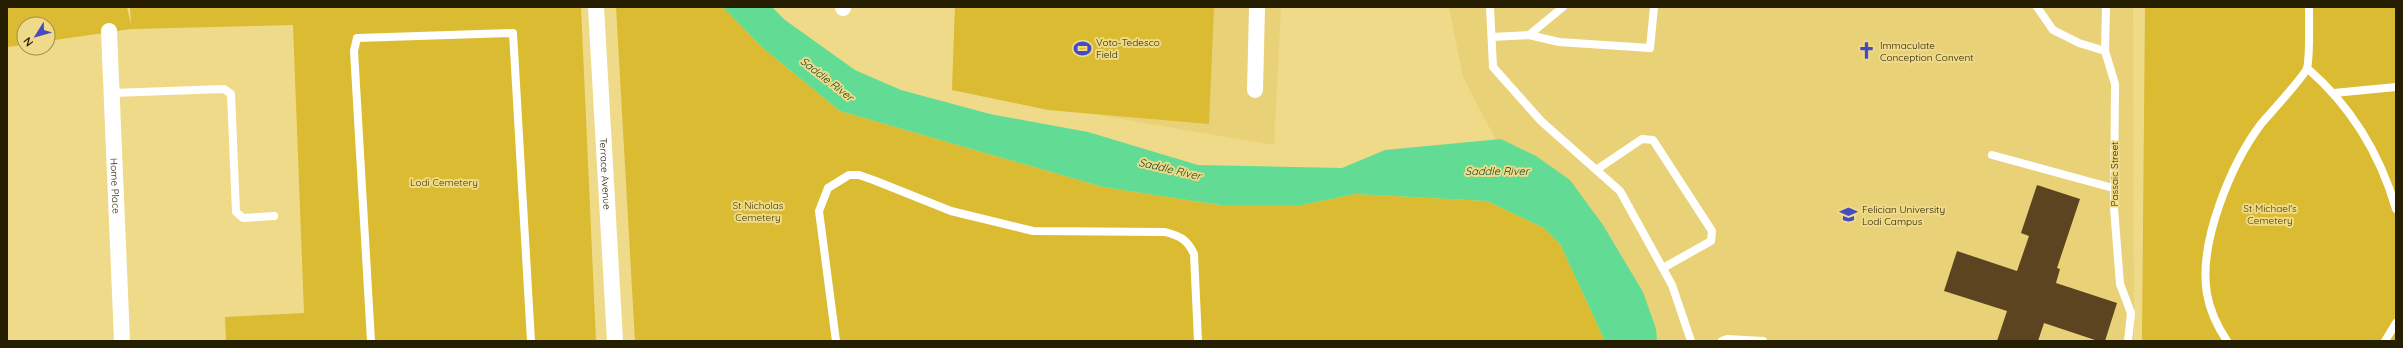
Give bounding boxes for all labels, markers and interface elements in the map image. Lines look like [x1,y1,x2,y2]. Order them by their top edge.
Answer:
north arrow [16,16,56,56]
text: N [20,35,36,49]
place label: Voto-Tedesco Field [1096,36,1160,61]
sports icon: Voto-Tedesco Field [1073,38,1093,58]
place label: Immaculate Conception Convent [1880,39,1974,64]
church icon: Immaculate Conception Convent [1857,41,1877,61]
water label: Saddle River [798,54,858,105]
street label: Terrace Avenue [596,137,614,210]
street label: Passaic Street [2108,141,2121,206]
water label: Saddle River [1137,155,1204,183]
street label: Home Place [107,158,123,214]
water label: Saddle River [1465,164,1531,178]
park label: Lodi Cemetery [410,176,478,189]
park label: St Nicholas Cemetery [732,199,784,224]
park label: St Michael's Cemetery [2243,202,2297,227]
place label: Felician University Lodi Campus [1862,203,1945,228]
school or university icon: Felician University Lodi Campus [1839,205,1859,225]

